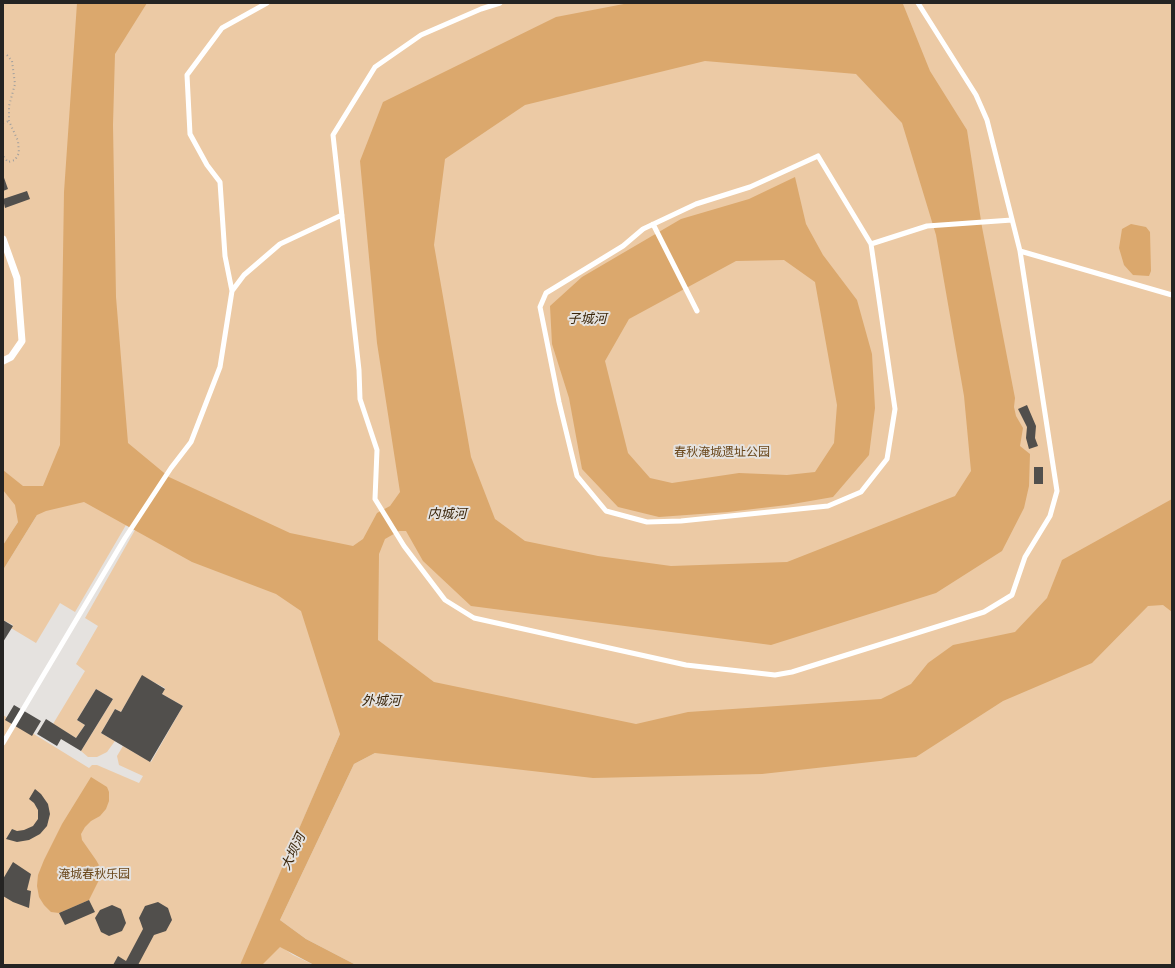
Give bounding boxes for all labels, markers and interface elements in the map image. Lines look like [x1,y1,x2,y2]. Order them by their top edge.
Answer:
water label: 子城河 [568,312,606,328]
park label: 春秋淹城遗址公园 [674,446,770,460]
water label: 内城河 [428,507,466,523]
water label: 外城河 [362,694,400,710]
water label: 大坝河 [279,831,309,873]
park label: 淹城春秋乐园 [58,868,130,882]

